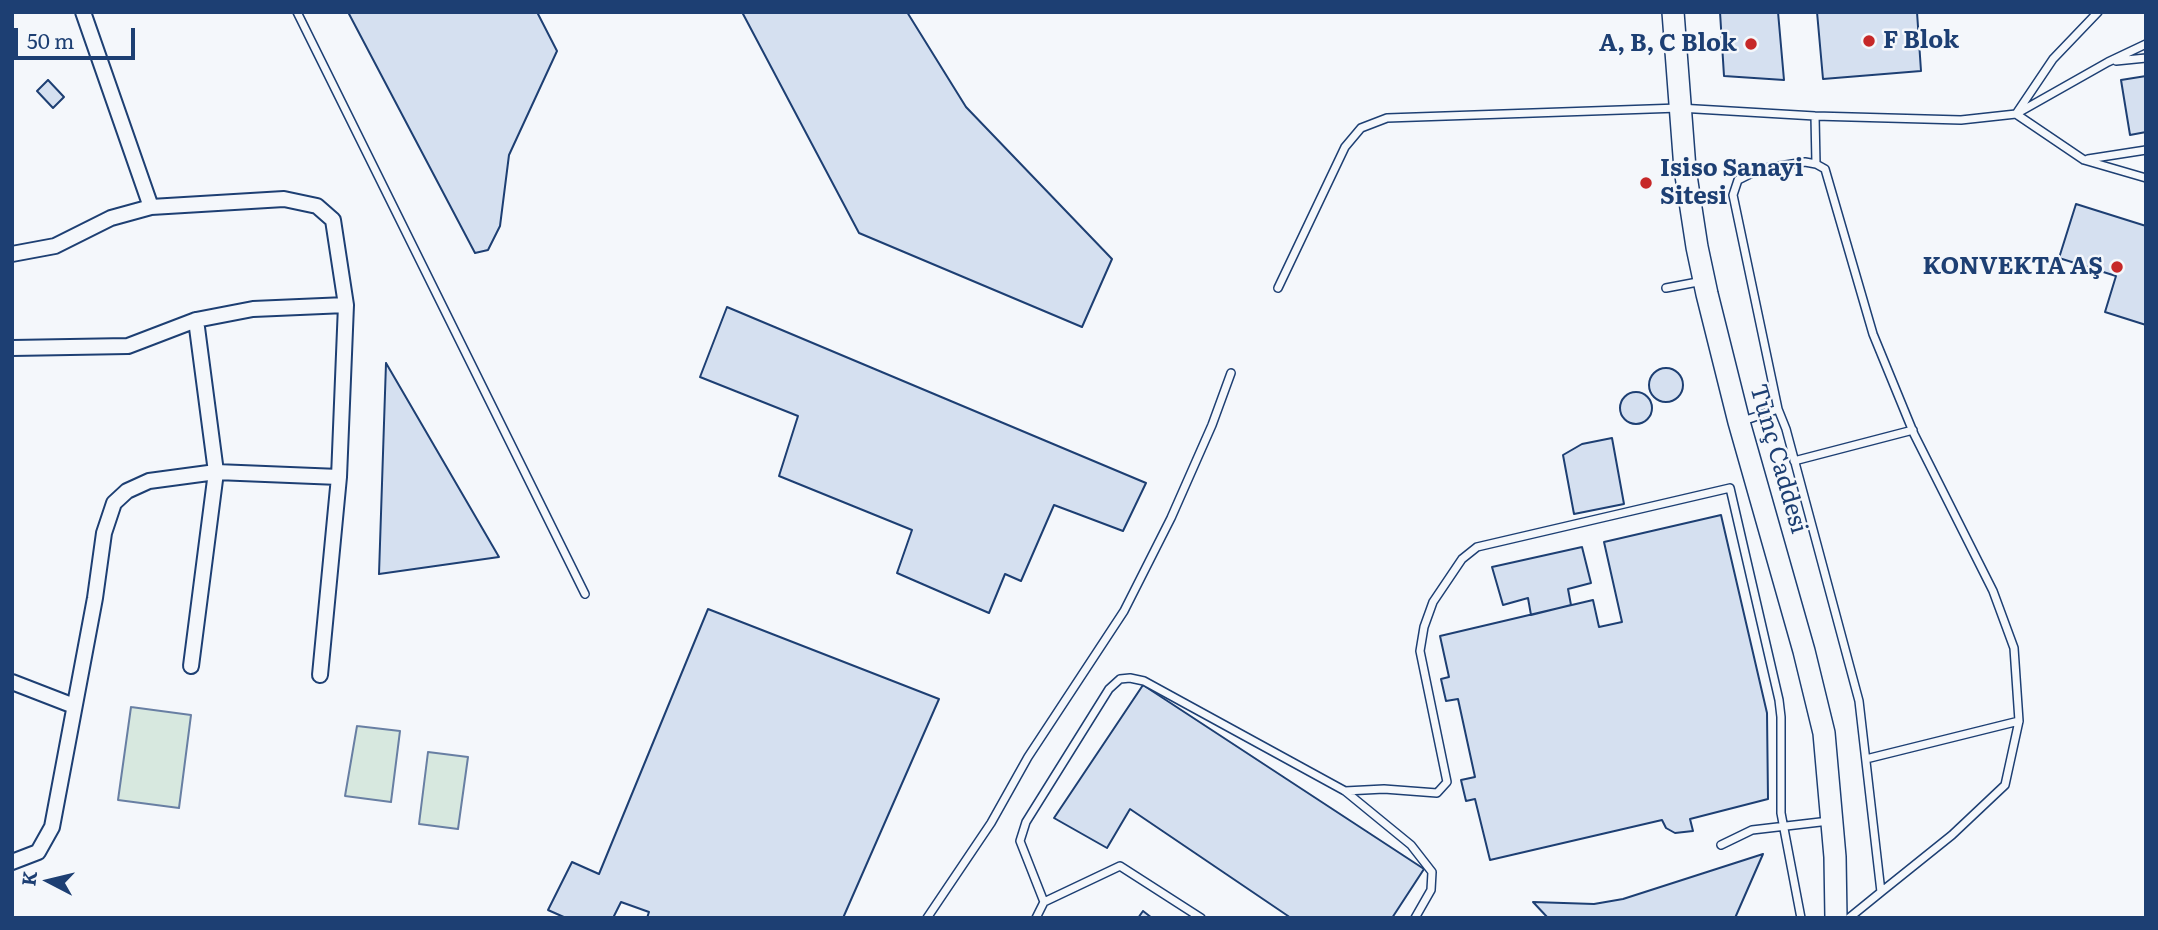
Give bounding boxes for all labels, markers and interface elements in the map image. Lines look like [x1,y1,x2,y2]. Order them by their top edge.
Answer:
scale bar [18,14,138,58]
text: 50 m [27,24,74,55]
place label: F Blok [1883,27,1959,55]
place label: A, B, C Blok [1599,30,1737,58]
marker: F Blok [1861,33,1877,49]
marker: A, B, C Blok [1743,36,1759,52]
place label: Isiso Sanayi Sitesi [1660,155,1803,211]
marker: Isiso Sanayi Sitesi [1638,175,1654,191]
place label: KONVEKTA AŞ [1923,253,2103,281]
marker: KONVEKTA AŞ [2109,259,2125,275]
street label: Tunç Caddesi [1743,381,1813,537]
north arrow [14,846,84,916]
text: K [13,869,43,888]

